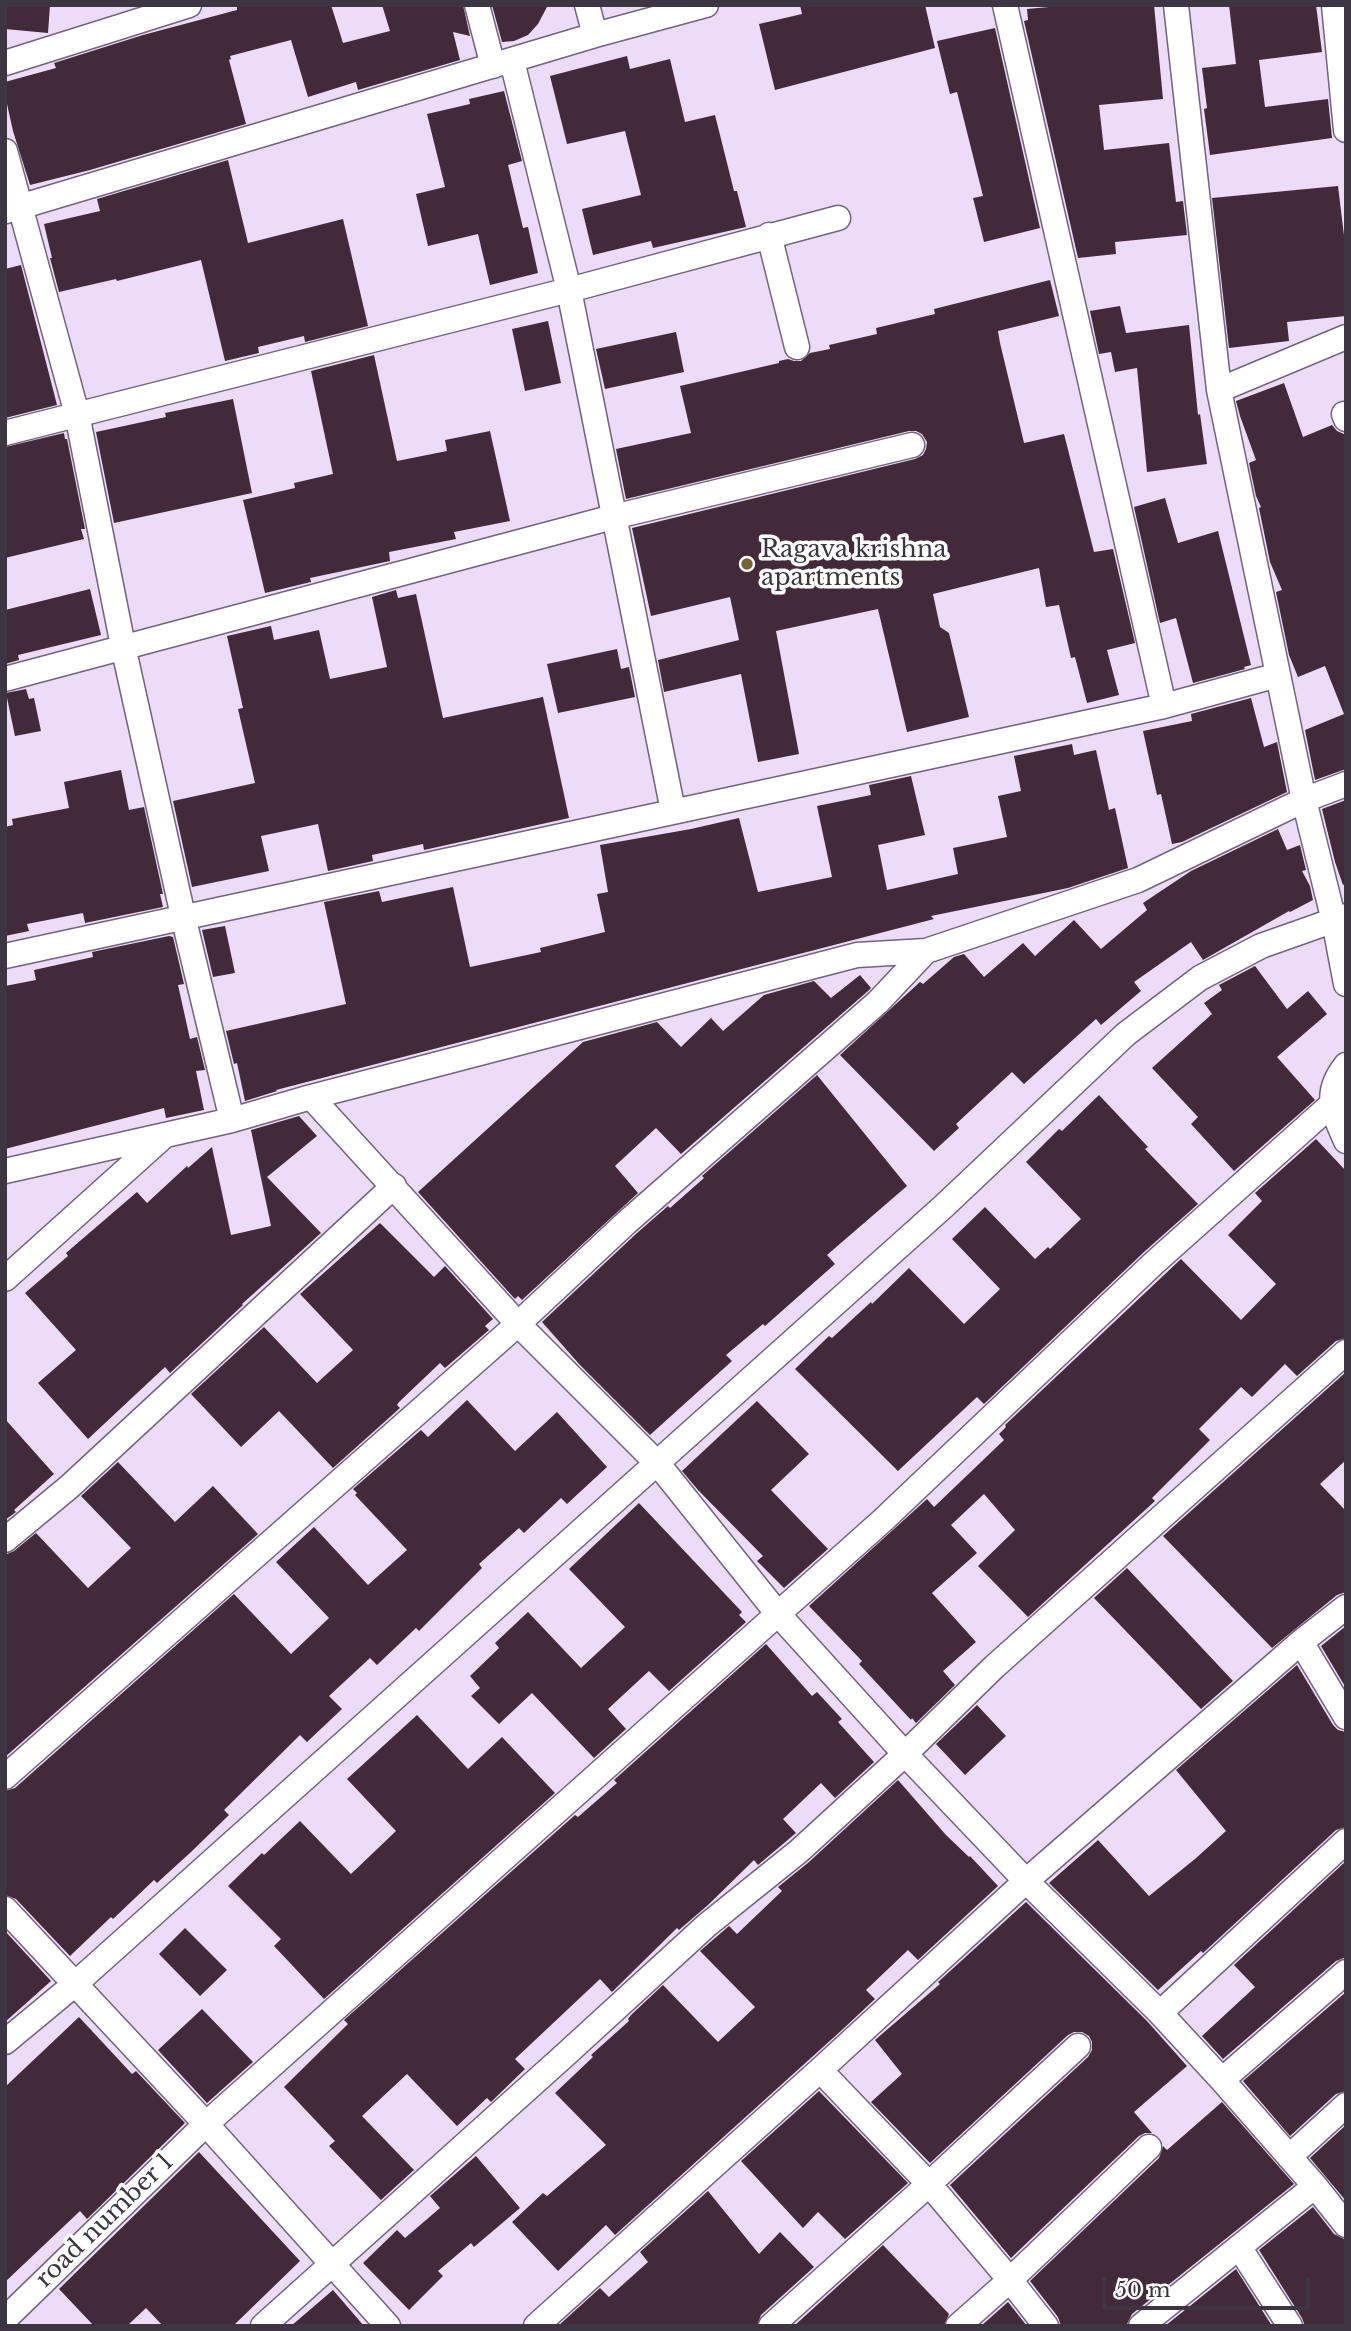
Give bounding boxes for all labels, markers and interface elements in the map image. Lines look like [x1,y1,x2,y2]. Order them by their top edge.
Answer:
place label: Ragava krishna apartments [761,536,947,592]
marker: Ragava krishna apartments [739,556,755,572]
street label: road number 1 [30,2148,180,2294]
scale bar [1106,2264,1314,2308]
text: 50 m [1115,2277,1170,2303]

